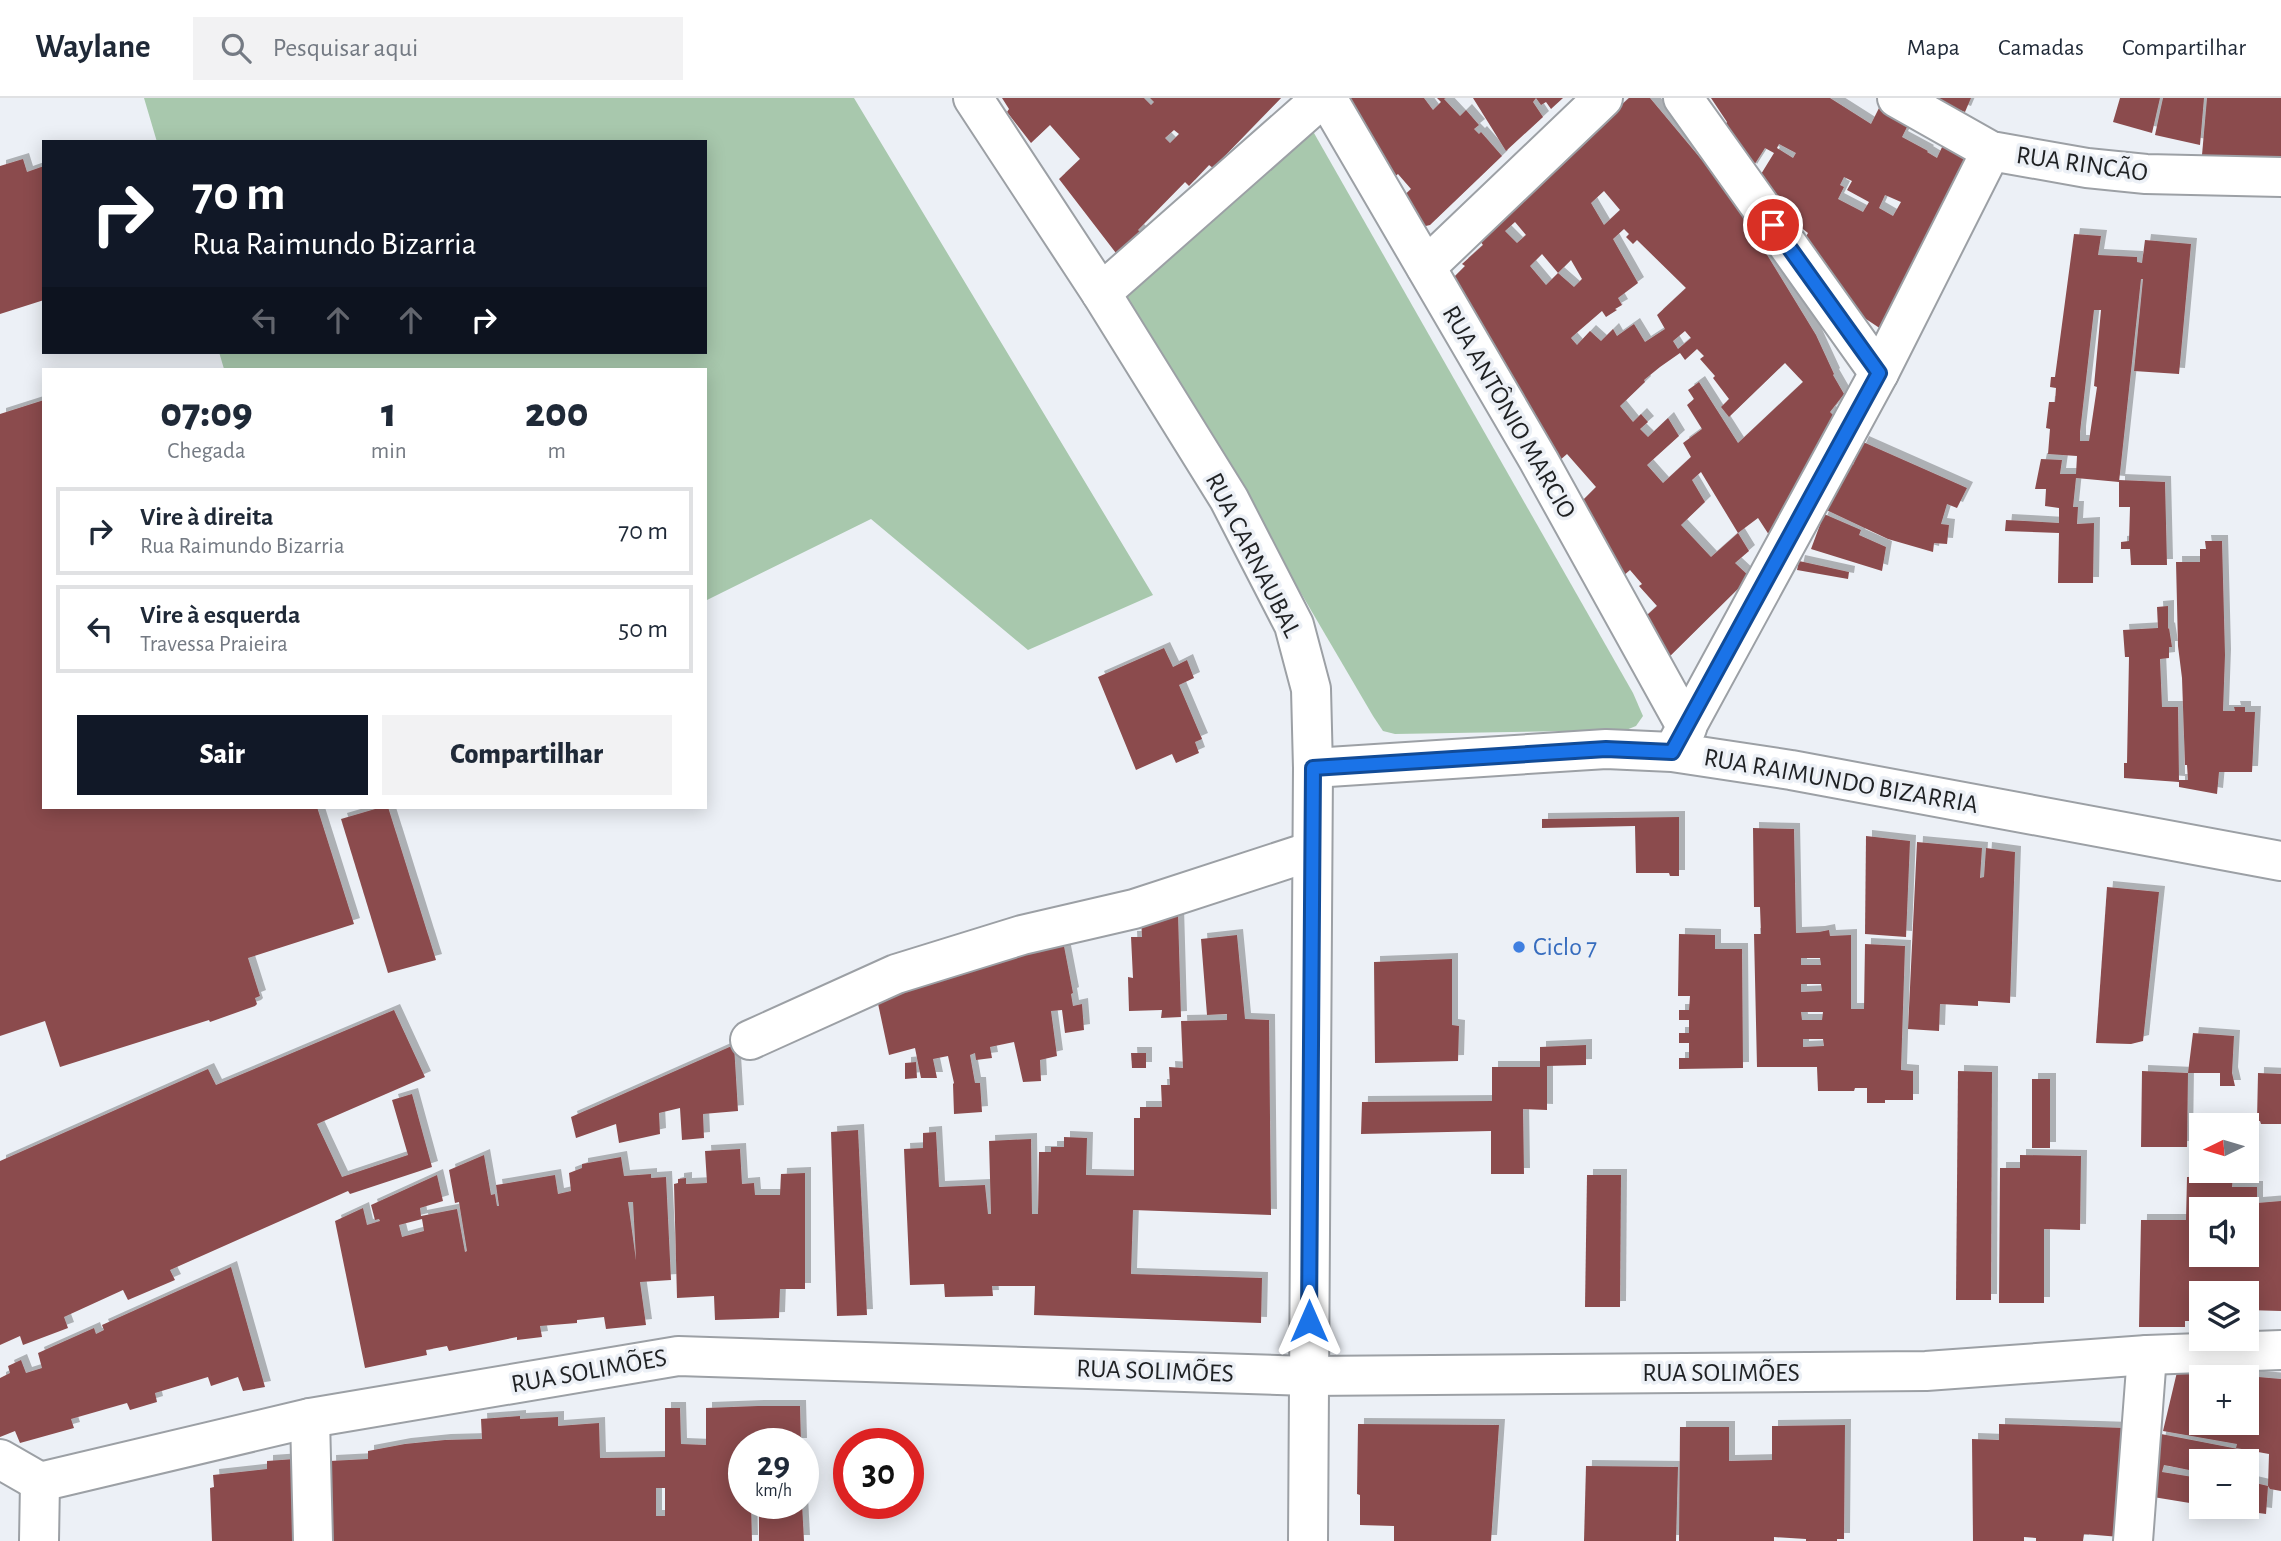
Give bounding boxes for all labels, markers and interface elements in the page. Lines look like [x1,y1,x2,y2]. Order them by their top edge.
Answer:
search box [193,17,683,80]
icon: search [217,29,255,67]
text: Waylane [35,31,151,64]
text: Pesquisar aqui [273,35,418,61]
text: Mapa [1907,36,1960,60]
text: Camadas [1998,36,2084,60]
text: Compartilhar [2122,36,2246,60]
street label: RUA RINCÃO [2015,141,2150,186]
icon: right [77,168,168,259]
text: 70 m [192,170,286,219]
pin [1743,195,1803,255]
icon: arrive [1754,206,1792,244]
text: Rua Raimundo Bizarria [192,228,477,260]
street label: RUA ANTÔNIO MARCIO [1437,300,1582,523]
icon: left [246,301,284,339]
icon: ahead [319,301,357,339]
icon: ahead [392,301,430,339]
icon: right [465,301,503,339]
text: 07:09 [160,392,252,434]
text: 1 [381,392,396,434]
text: 200 [525,392,589,434]
text: Chegada [167,440,246,463]
text: min [371,440,407,463]
text: m [548,440,566,463]
street label: RUA CARNAUBAL [1200,469,1306,641]
text: Vire à direita [140,504,274,530]
icon: right [81,512,119,550]
text: 70 m [618,518,668,544]
text: Rua Raimundo Bizarria [140,535,345,558]
text: Vire à esquerda [140,602,301,628]
icon: left [81,610,119,648]
text: 50 m [618,616,668,642]
text: Travessa Praieira [140,633,288,656]
button: Sair [77,715,368,795]
button: Compartilhar [382,715,672,795]
street label: RUA RAIMUNDO BIZARRIA [1702,744,1980,818]
place label: Ciclo 7 [1533,934,1597,960]
marker: Ciclo 7 [1511,939,1527,955]
north arrow [2189,1113,2259,1183]
map controls [2189,1113,2259,1519]
button: sound [2189,1197,2259,1267]
button: layers [2189,1281,2259,1351]
position arrow [1272,1284,1346,1358]
street label: RUA SOLIMÕES [509,1343,669,1397]
street label: RUA SOLIMÕES [1076,1353,1234,1387]
street label: RUA SOLIMÕES [1642,1358,1800,1386]
button: + [2189,1365,2259,1435]
speed limit sign: 30 [833,1428,924,1519]
text: 29 [757,1447,790,1482]
button: − [2189,1449,2259,1519]
text: km/h [755,1482,792,1500]

